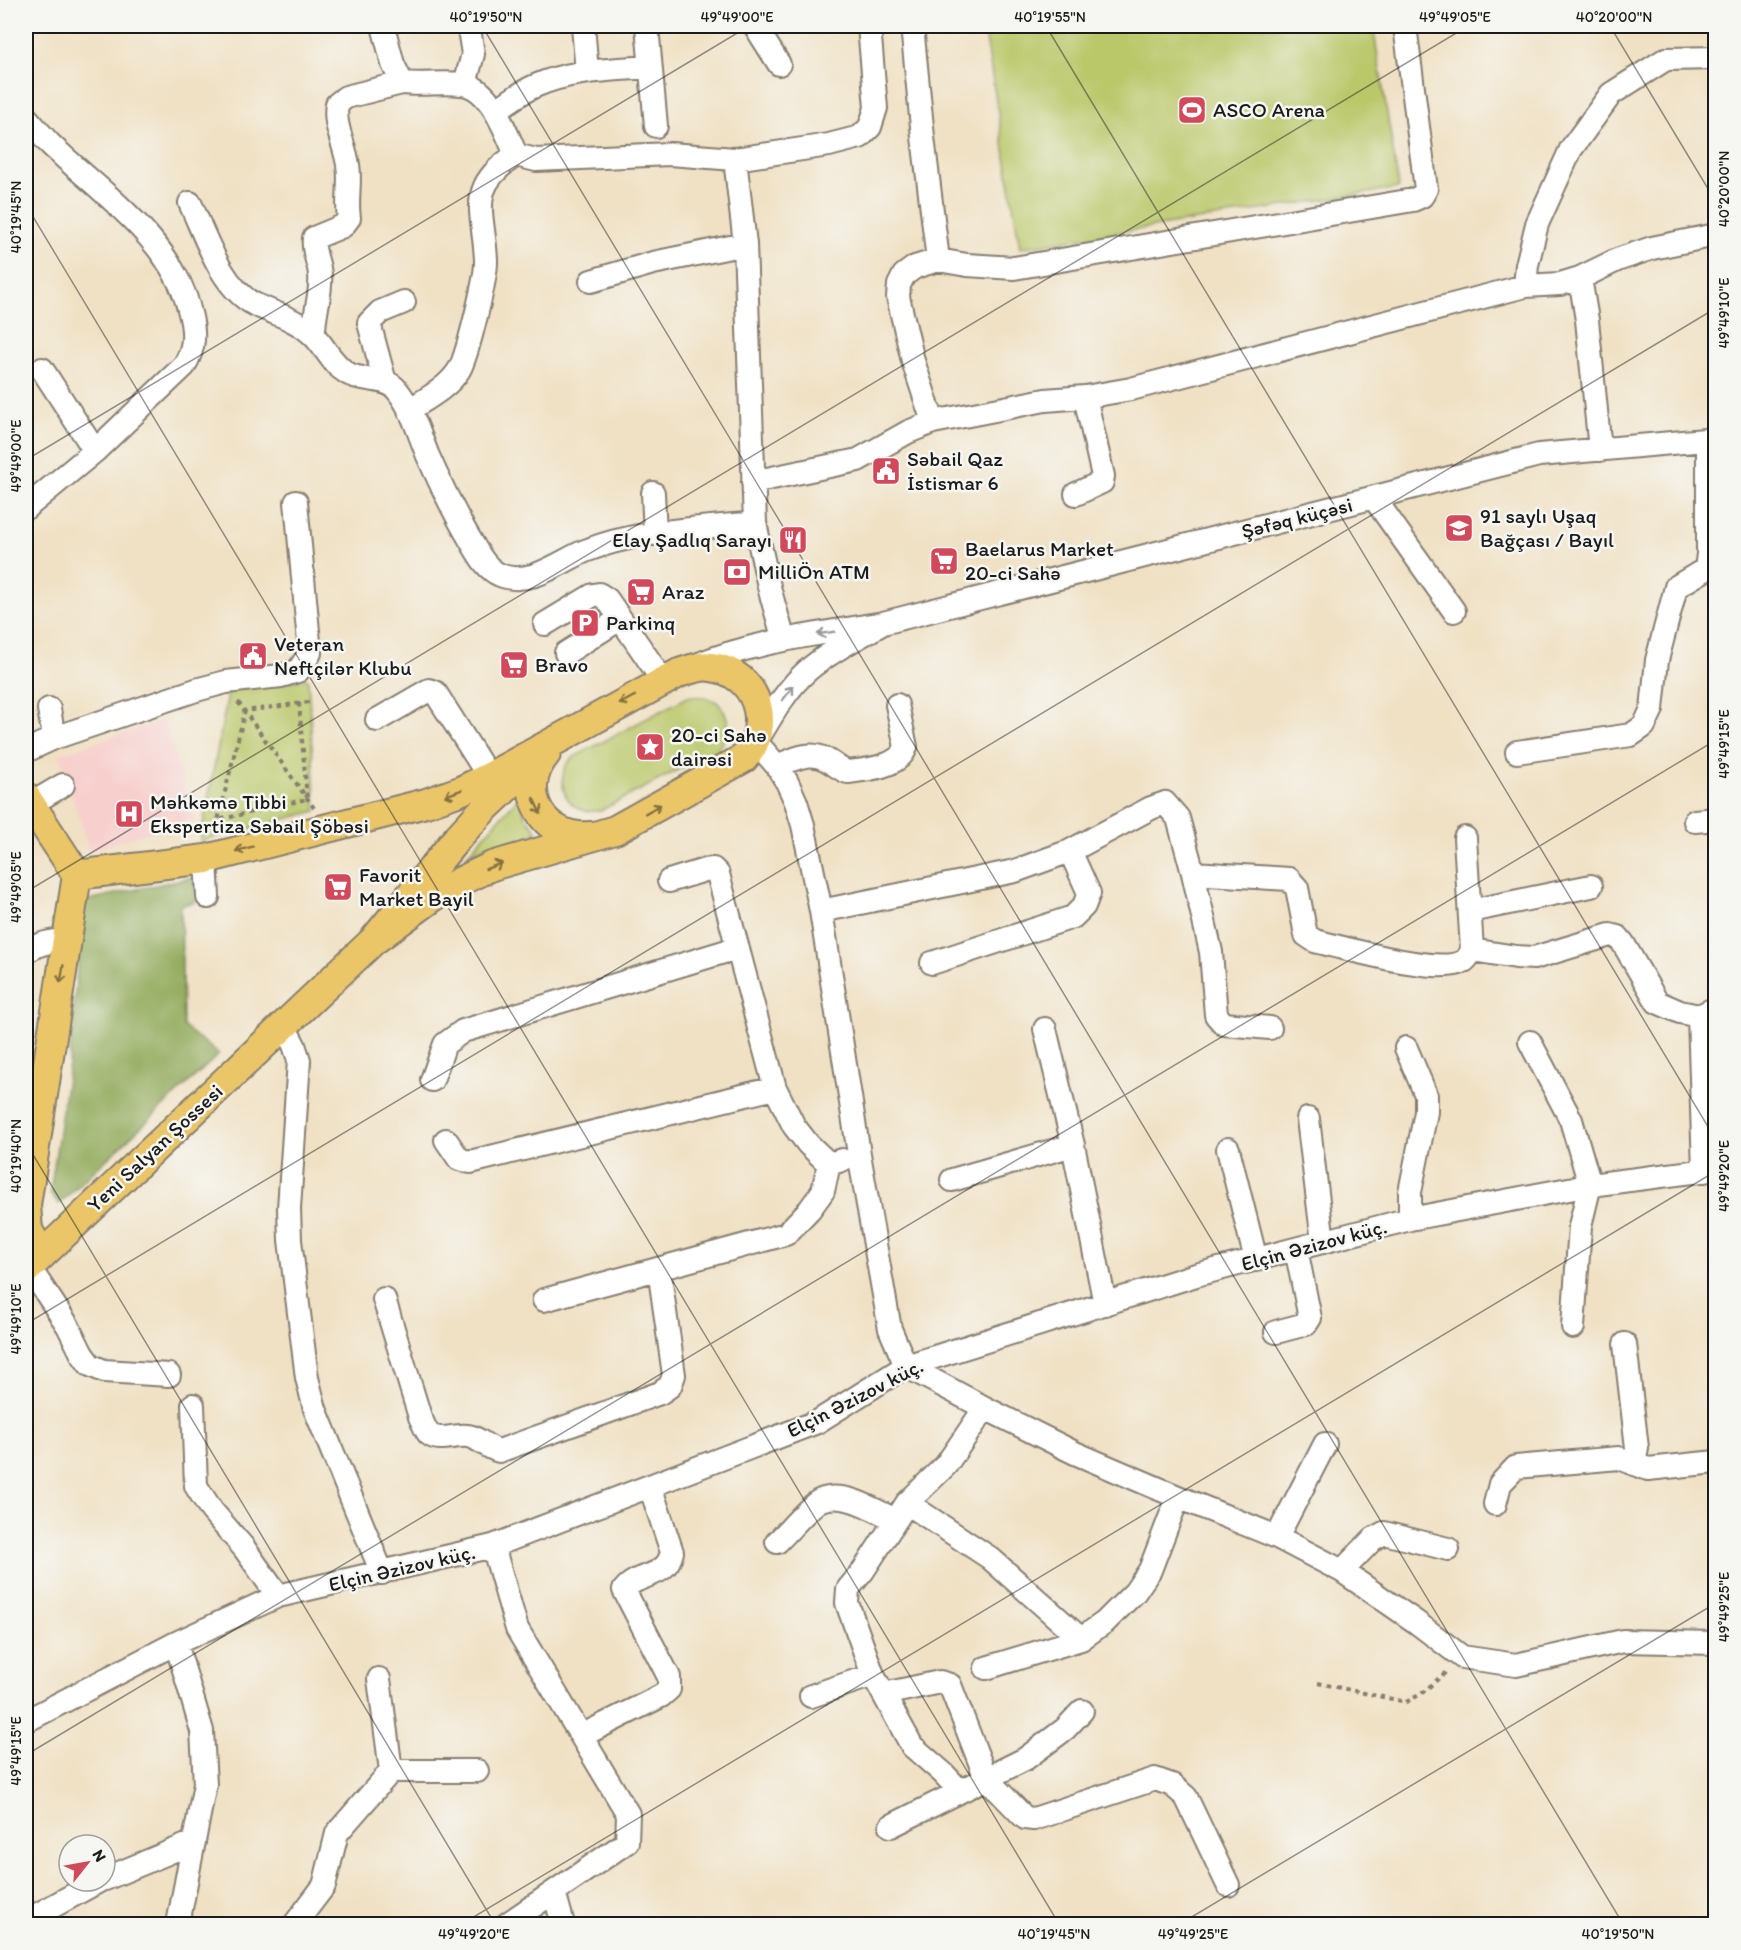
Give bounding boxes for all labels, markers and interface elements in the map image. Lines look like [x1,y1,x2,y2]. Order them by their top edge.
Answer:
text: 40°19'50"N [450,8,523,26]
text: 49°49'00"E [700,8,774,26]
text: 40°19'55"N [1014,8,1086,26]
text: 49°49'05"E [1419,8,1491,26]
text: 40°20'00"N [1576,8,1652,26]
sports icon: ASCO Arena [1176,94,1208,126]
place label: ASCO Arena [1213,97,1325,122]
text: 40°20'00"N [1715,151,1733,227]
text: 40°19'45"N [7,181,25,253]
text: 49°49'10"E [1715,278,1733,348]
text: 49°49'00"E [7,419,25,493]
place label: Səbail Qaz İstismar 6 [907,446,1003,495]
public building icon: Səbail Qaz İstismar 6 [870,455,902,487]
street label: Şəfəq küçəsi [1239,492,1355,543]
place label: 91 saylı Uşaq Bağçası / Bayıl [1480,503,1614,552]
school or university icon: 91 saylı Uşaq Bağçası / Bayıl [1443,512,1475,544]
restaurant icon: Elay Şadlıq Sarayı [777,524,809,556]
place label: Elay Şadlıq Sarayı [612,527,772,552]
place label: Baelarus Market 20-ci Sahə [965,536,1114,585]
supermarket icon: Baelarus Market 20-ci Sahə [928,545,960,577]
bank icon: MilliÖn ATM [721,556,753,588]
place label: MilliÖn ATM [758,559,870,584]
supermarket icon: Araz [625,576,657,608]
place label: Araz [662,579,705,604]
parking icon: Parkinq [569,607,601,639]
place label: Parkinq [606,610,675,635]
one-way arrow [816,628,836,639]
place label: Veteran Neftçilər Klubu [274,631,412,680]
public building icon: Veteran Neftçilər Klubu [237,640,269,672]
supermarket icon: Bravo [498,649,530,681]
place label: Bravo [535,652,588,677]
one-way arrow [782,686,794,702]
one-way arrow [619,695,637,706]
text: 49°49'15"E [1715,709,1733,779]
place label: 20-ci Sahə dairəsi [671,722,767,771]
place icon: 20-ci Sahə dairəsi [634,731,666,763]
one-way arrow [444,788,463,799]
place label: Məhkəmə Tibbi Ekspertiza Səbail Şöbəsi [150,789,369,838]
one-way arrow [532,797,544,815]
hospital icon: Məhkəmə Tibbi Ekspertiza Səbail Şöbəsi [113,798,145,830]
one-way arrow [643,803,661,814]
one-way arrow [235,843,254,855]
text: 49°49'05"E [7,851,25,923]
one-way arrow [484,860,503,871]
place label: Favorit Market Bayil [359,862,474,911]
supermarket icon: Favorit Market Bayil [322,871,354,903]
one-way arrow [56,964,67,983]
street label: Yeni Salyan Şossesi [82,1078,228,1217]
text: 40°19'40"N [7,1119,25,1193]
text: 49°49'20"E [1715,1140,1733,1212]
street label: Elçin Əzizov küç. [1238,1213,1389,1276]
text: 49°49'10"E [7,1284,25,1354]
street label: Elçin Əzizov küç. [782,1352,927,1443]
street label: Elçin Əzizov küç. [326,1538,478,1597]
text: 49°49'25"E [1715,1572,1733,1642]
text: 49°49'15"E [7,1716,25,1786]
north arrow [57,1833,117,1893]
text: N [89,1846,110,1865]
text: 49°49'20"E [438,1925,510,1943]
text: 40°19'45"N [1018,1925,1090,1943]
text: 49°49'25"E [1158,1925,1228,1943]
text: 40°19'50"N [1582,1925,1655,1943]

